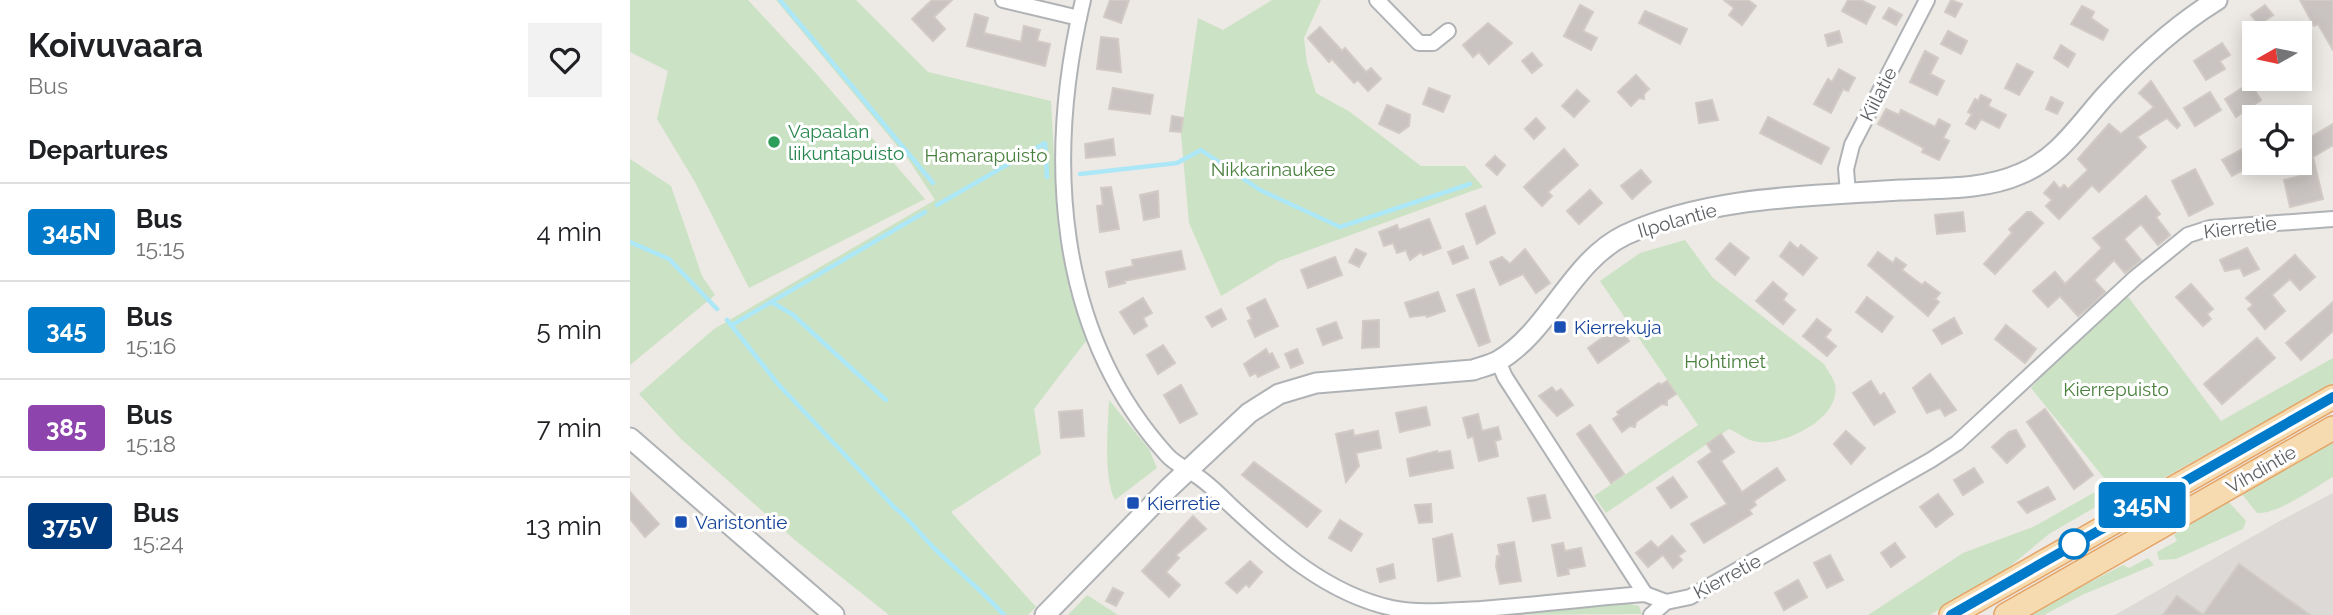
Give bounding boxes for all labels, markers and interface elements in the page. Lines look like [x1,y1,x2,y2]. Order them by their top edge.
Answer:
north arrow [2242,21,2312,91]
map controls [2242,21,2312,175]
button: heart [528,23,602,97]
text: Koivuvaara [28,26,203,65]
street label: Kiilatie [1855,63,1901,125]
text: Bus [28,72,68,99]
button: locate [2242,105,2312,175]
place label: Vapaalan liikuntapuisto [788,120,904,164]
marker: Vapaalan liikuntapuisto [766,134,782,150]
text: Departures [28,135,168,165]
park label: Hamarapuisto [925,144,1047,166]
park label: Nikkarinaukee [1211,158,1335,180]
street label: Ilpolantie [1635,198,1719,242]
text: Bus [136,204,182,234]
street label: Kierretie [2202,212,2278,242]
text: 345N [42,217,101,246]
text: 4 min [536,217,602,247]
text: 15:15 [136,234,185,261]
text: Bus [126,302,173,332]
text: 345 [46,315,87,344]
text: 5 min [536,315,602,345]
place label: Kierrekuja [1574,316,1662,338]
marker: Kierrekuja [1552,319,1568,335]
text: 15:16 [126,332,176,359]
park label: Hohtimet [1684,350,1766,372]
park label: Kierrepuisto [2063,378,2169,400]
text: Bus [126,400,173,430]
text: 385 [46,413,87,442]
text: 7 min [537,413,602,443]
text: 15:18 [126,430,176,457]
street label: Vihdintie [2222,440,2300,498]
line badge: 345N [2093,482,2191,528]
text: 345N [2113,490,2171,519]
place label: Kierretie [1147,492,1220,514]
marker: Kierretie [1125,495,1141,511]
text: Bus [133,498,179,528]
text: 375V [42,511,98,540]
text: 13 min [526,511,602,541]
place label: Varistontie [695,511,787,533]
marker: Varistontie [673,514,689,530]
text: 15:24 [133,528,184,555]
unlabelled marker [2059,529,2089,559]
street label: Kierretie [1689,549,1765,603]

